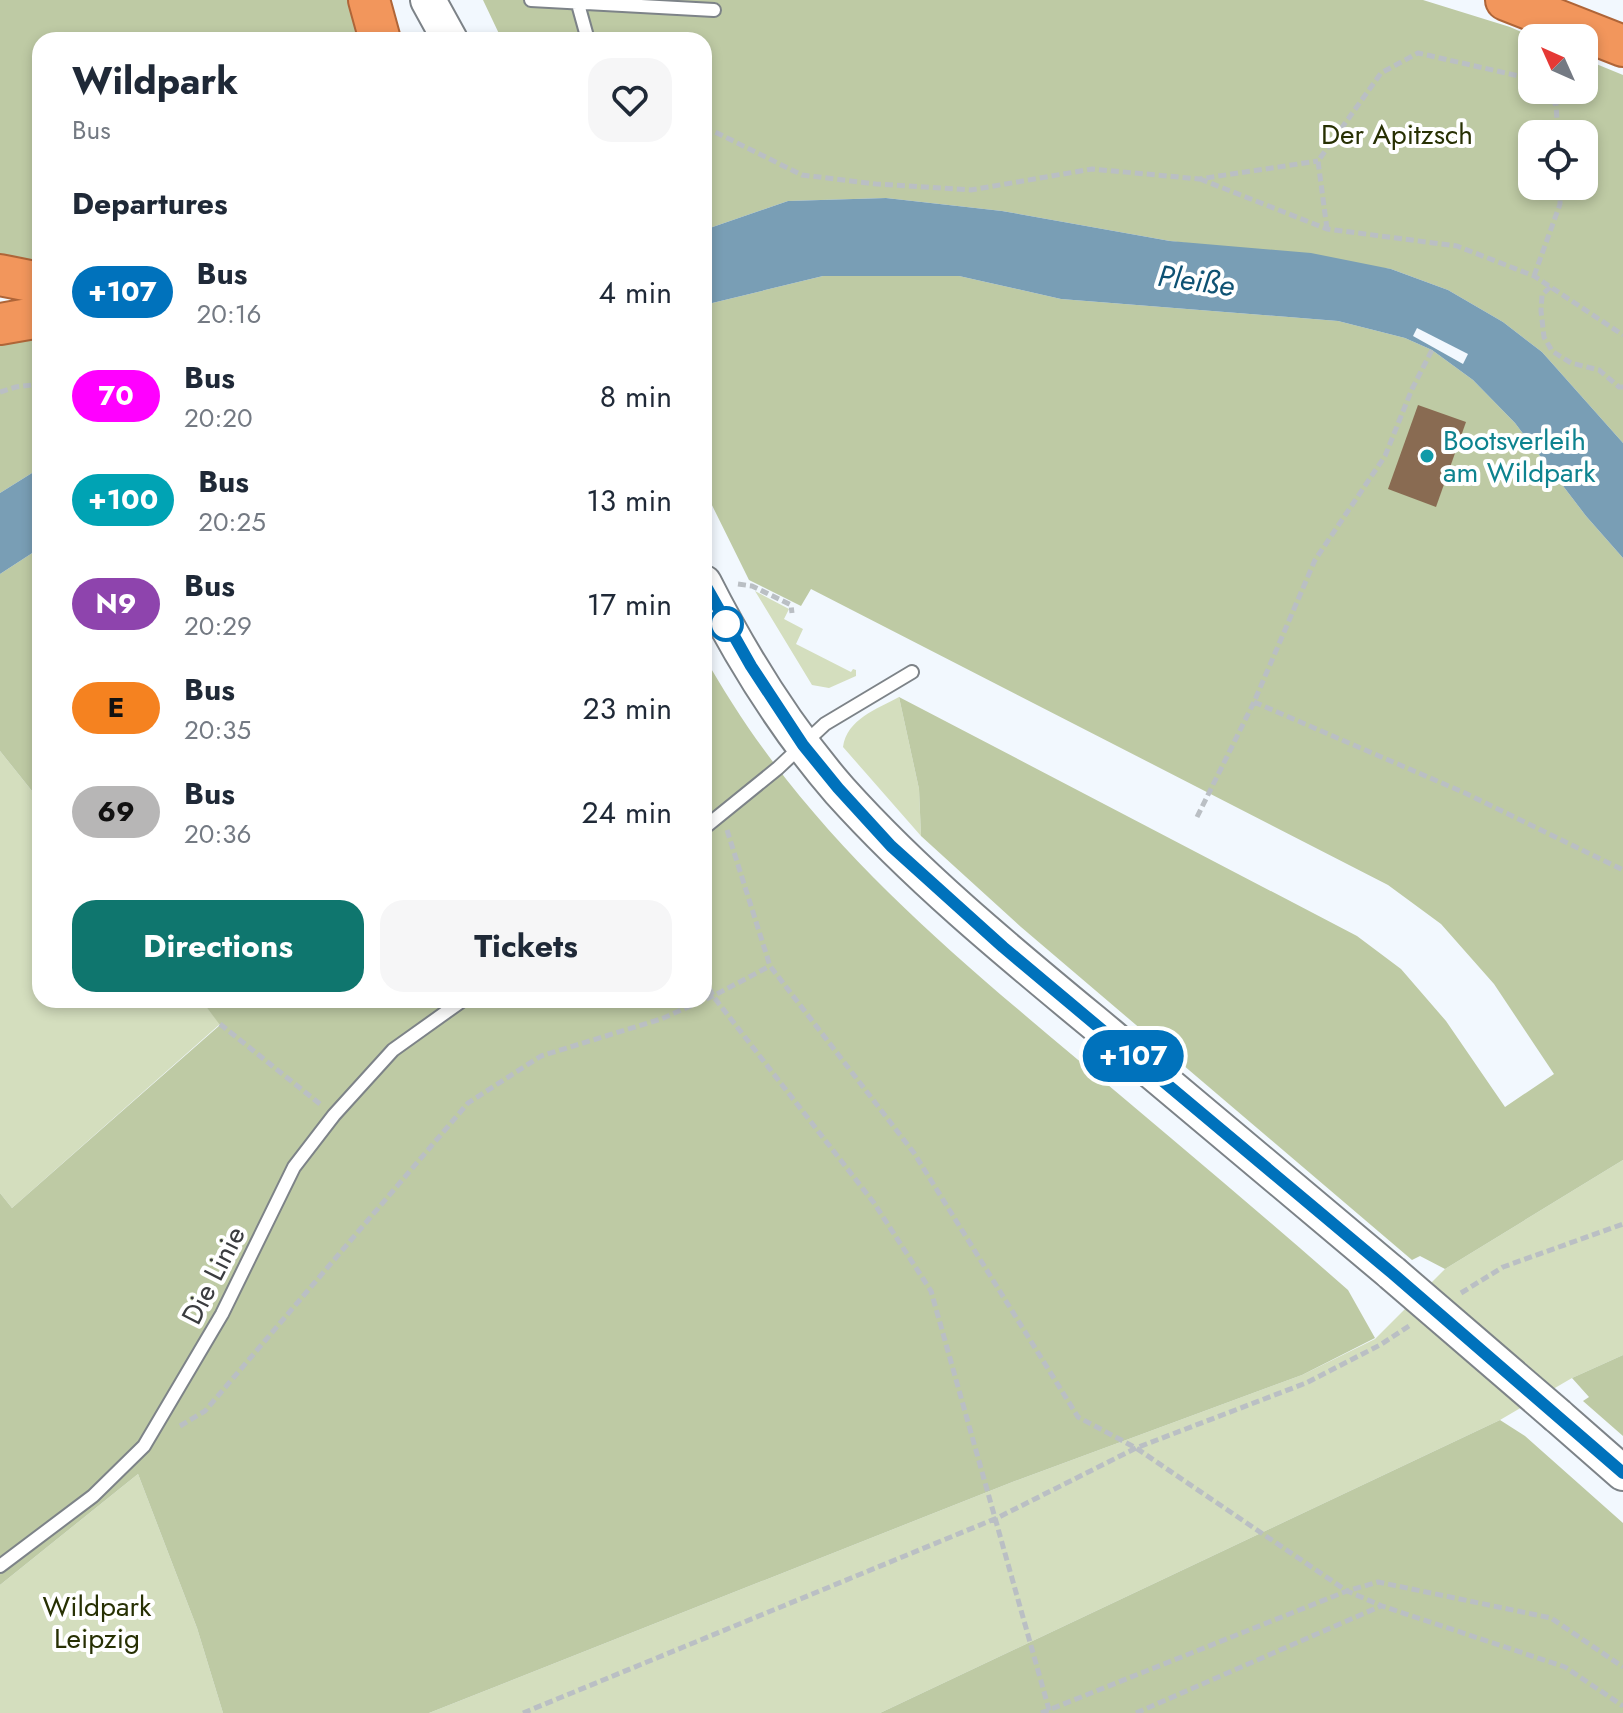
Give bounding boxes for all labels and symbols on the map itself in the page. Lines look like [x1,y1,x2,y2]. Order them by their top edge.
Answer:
north arrow [1518,24,1598,104]
park label: Der Apitzsch [1321,114,1473,155]
water label: Pleiße [1155,254,1237,307]
place label: Bootsverleih am Wildpark [1443,420,1596,493]
marker: Bootsverleih am Wildpark [1418,447,1436,465]
unlabelled marker [709,607,743,641]
line badge: +107 [1077,1030,1189,1082]
street label: Die Linie [171,1219,256,1331]
park label: Wildpark Leipzig [43,1586,152,1659]

